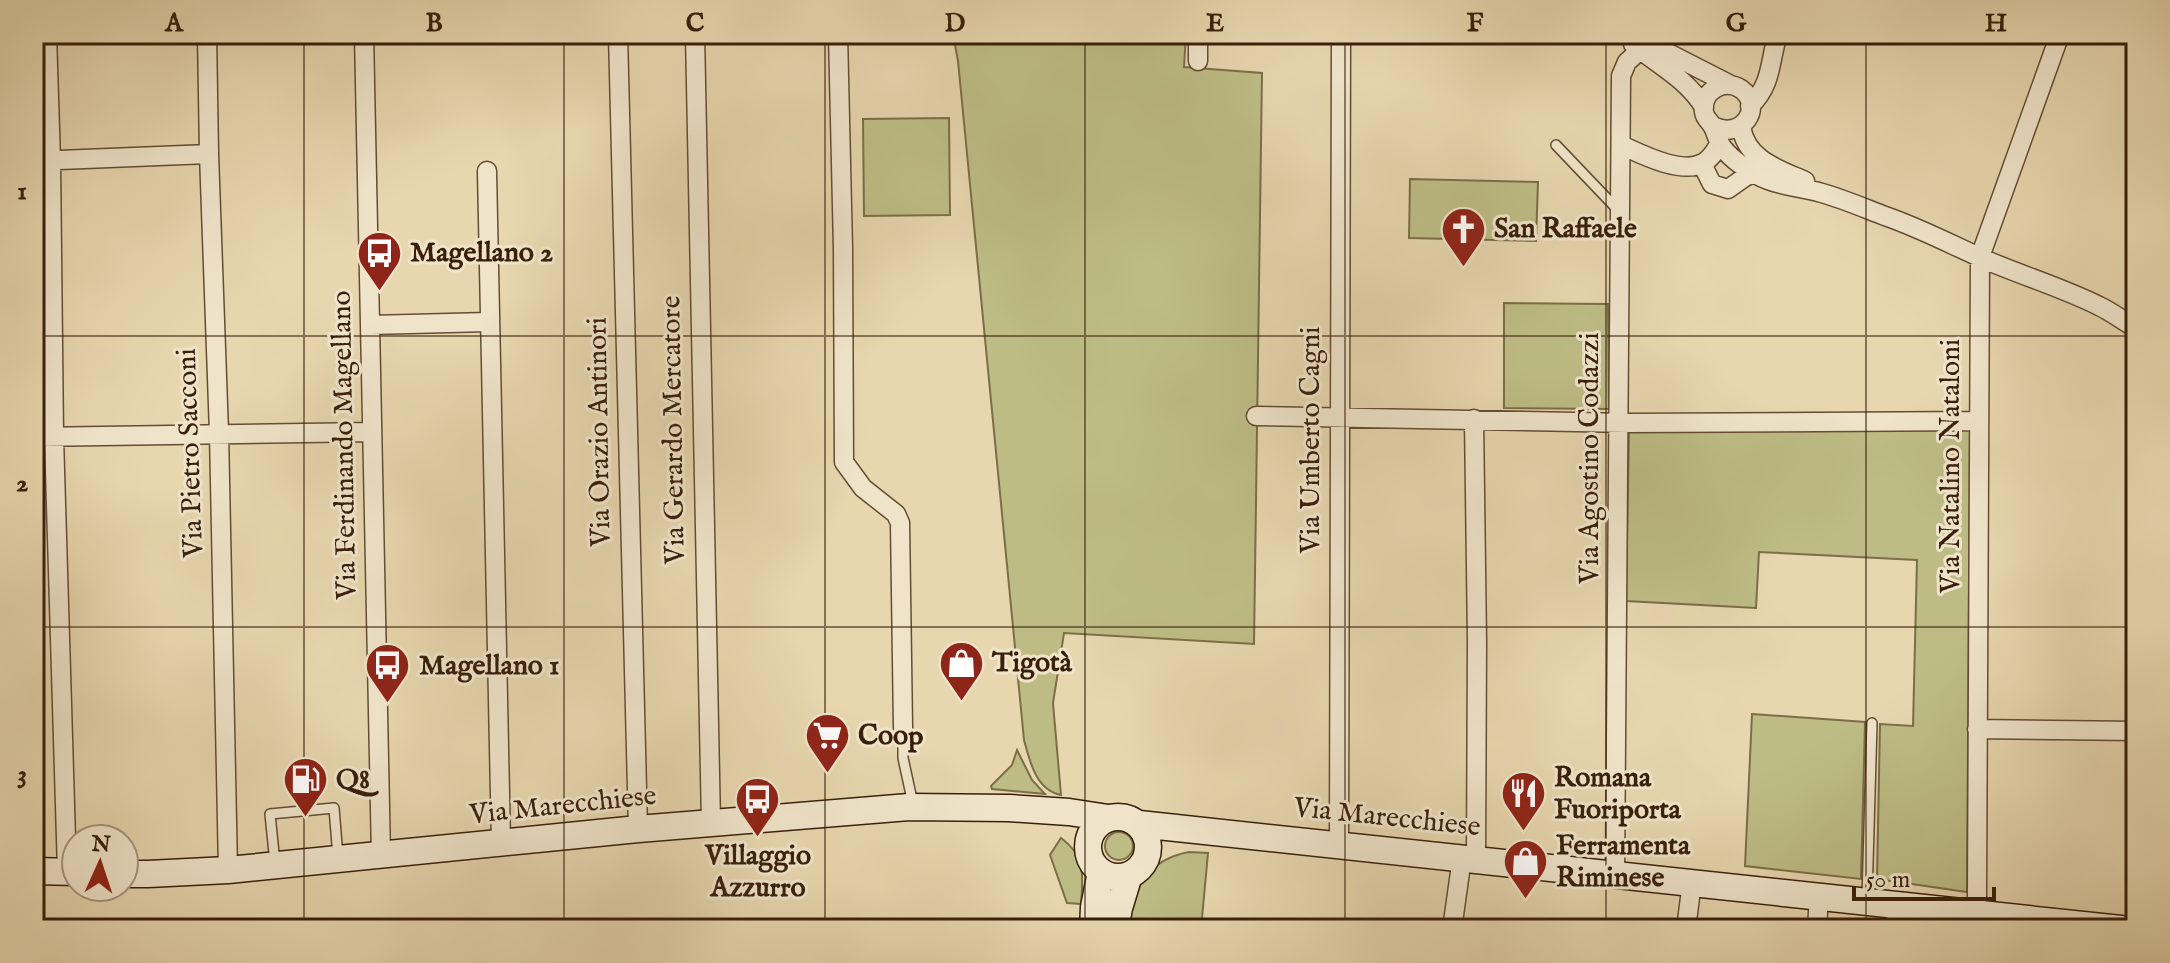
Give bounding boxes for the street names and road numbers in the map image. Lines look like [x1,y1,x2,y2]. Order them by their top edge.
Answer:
street label: Via Ferdinando Magellano [325,290,365,601]
street label: Via Gerardo Mercatore [654,295,694,566]
street label: Via Orazio Antinori [580,317,620,548]
street label: Via Umberto Cagni [1294,326,1329,555]
street label: Via Agostino Codazzi [1573,332,1608,585]
street label: Via Natalino Nataloni [1934,339,1969,594]
street label: Via Pietro Sacconi [170,348,212,559]
street label: Via Marecchiese [467,779,658,833]
street label: Via Marecchiese [1291,791,1482,845]

